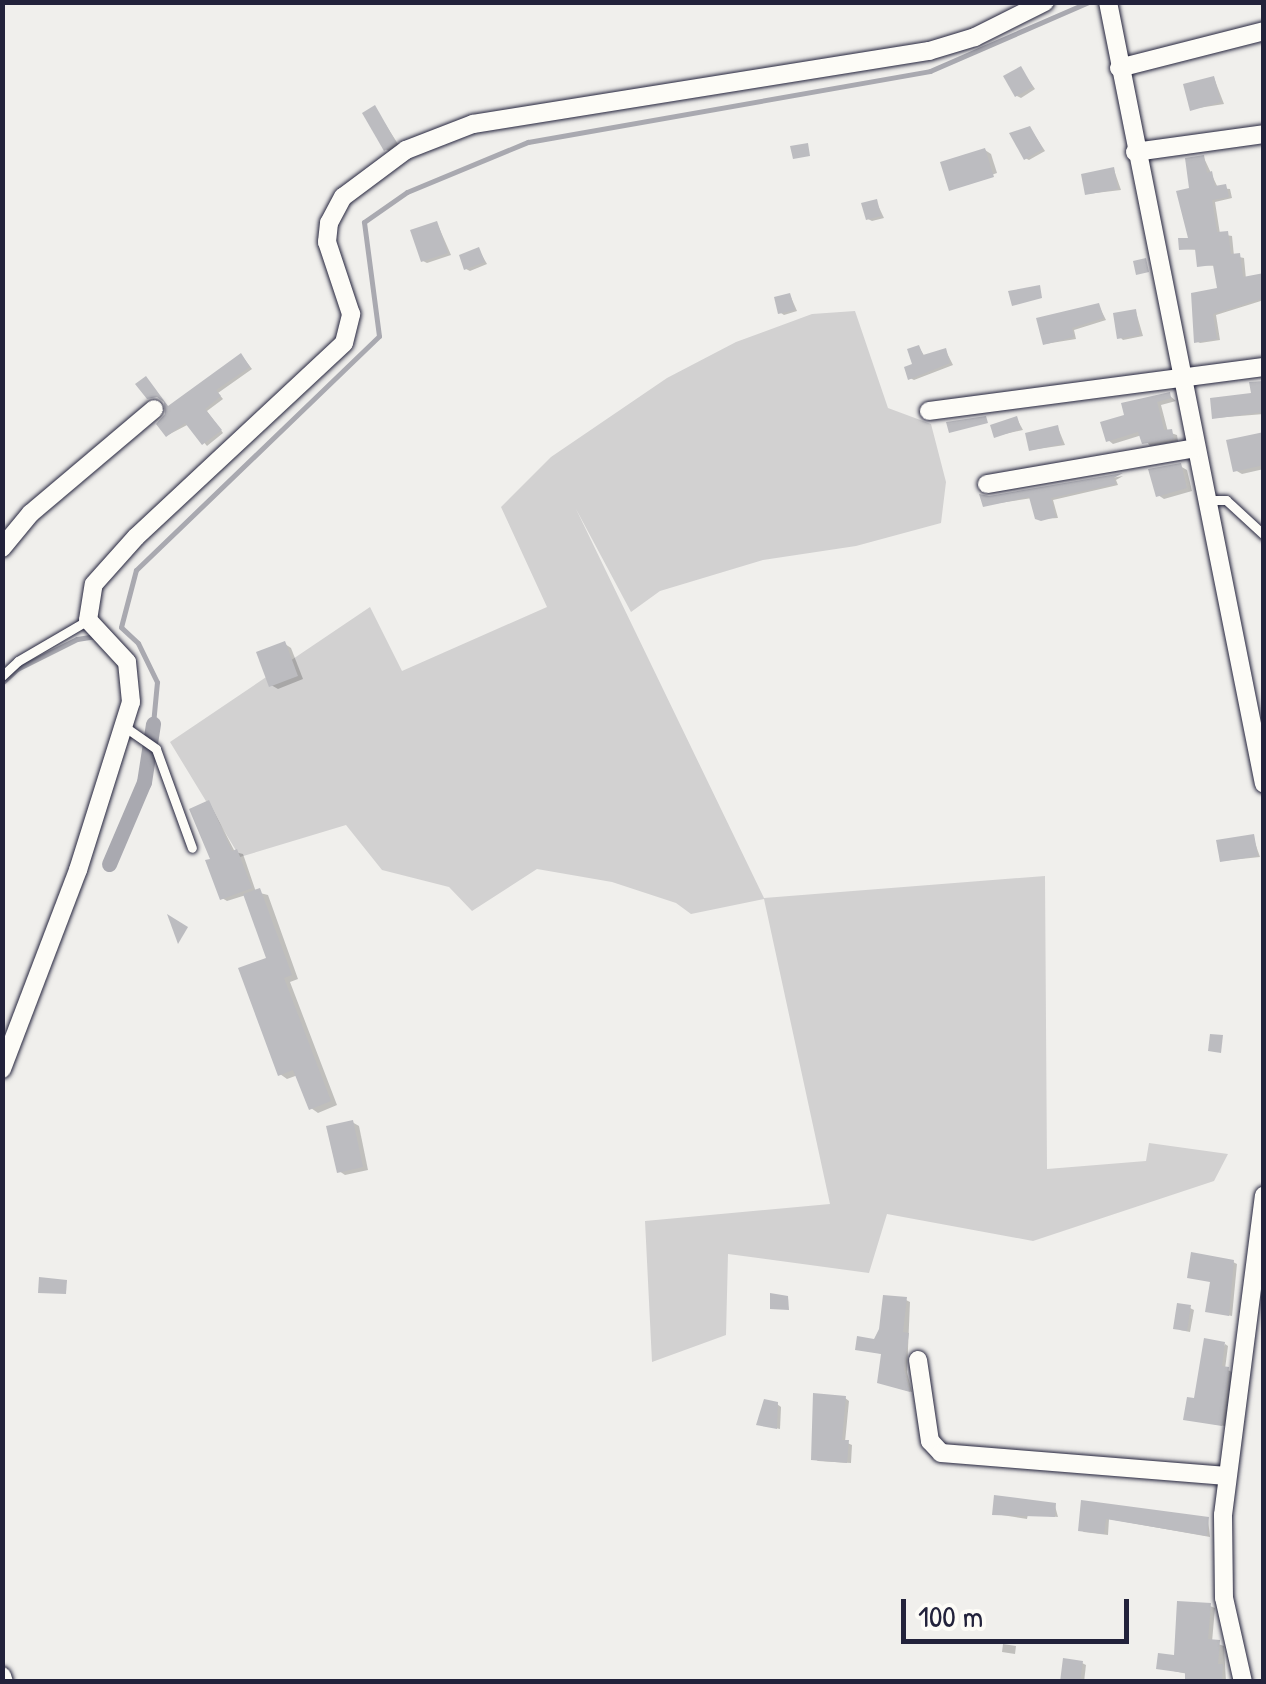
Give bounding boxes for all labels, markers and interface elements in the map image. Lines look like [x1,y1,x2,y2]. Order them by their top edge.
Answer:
scale bar [906,1579,1134,1641]
text: 100 m [918,1596,983,1636]

